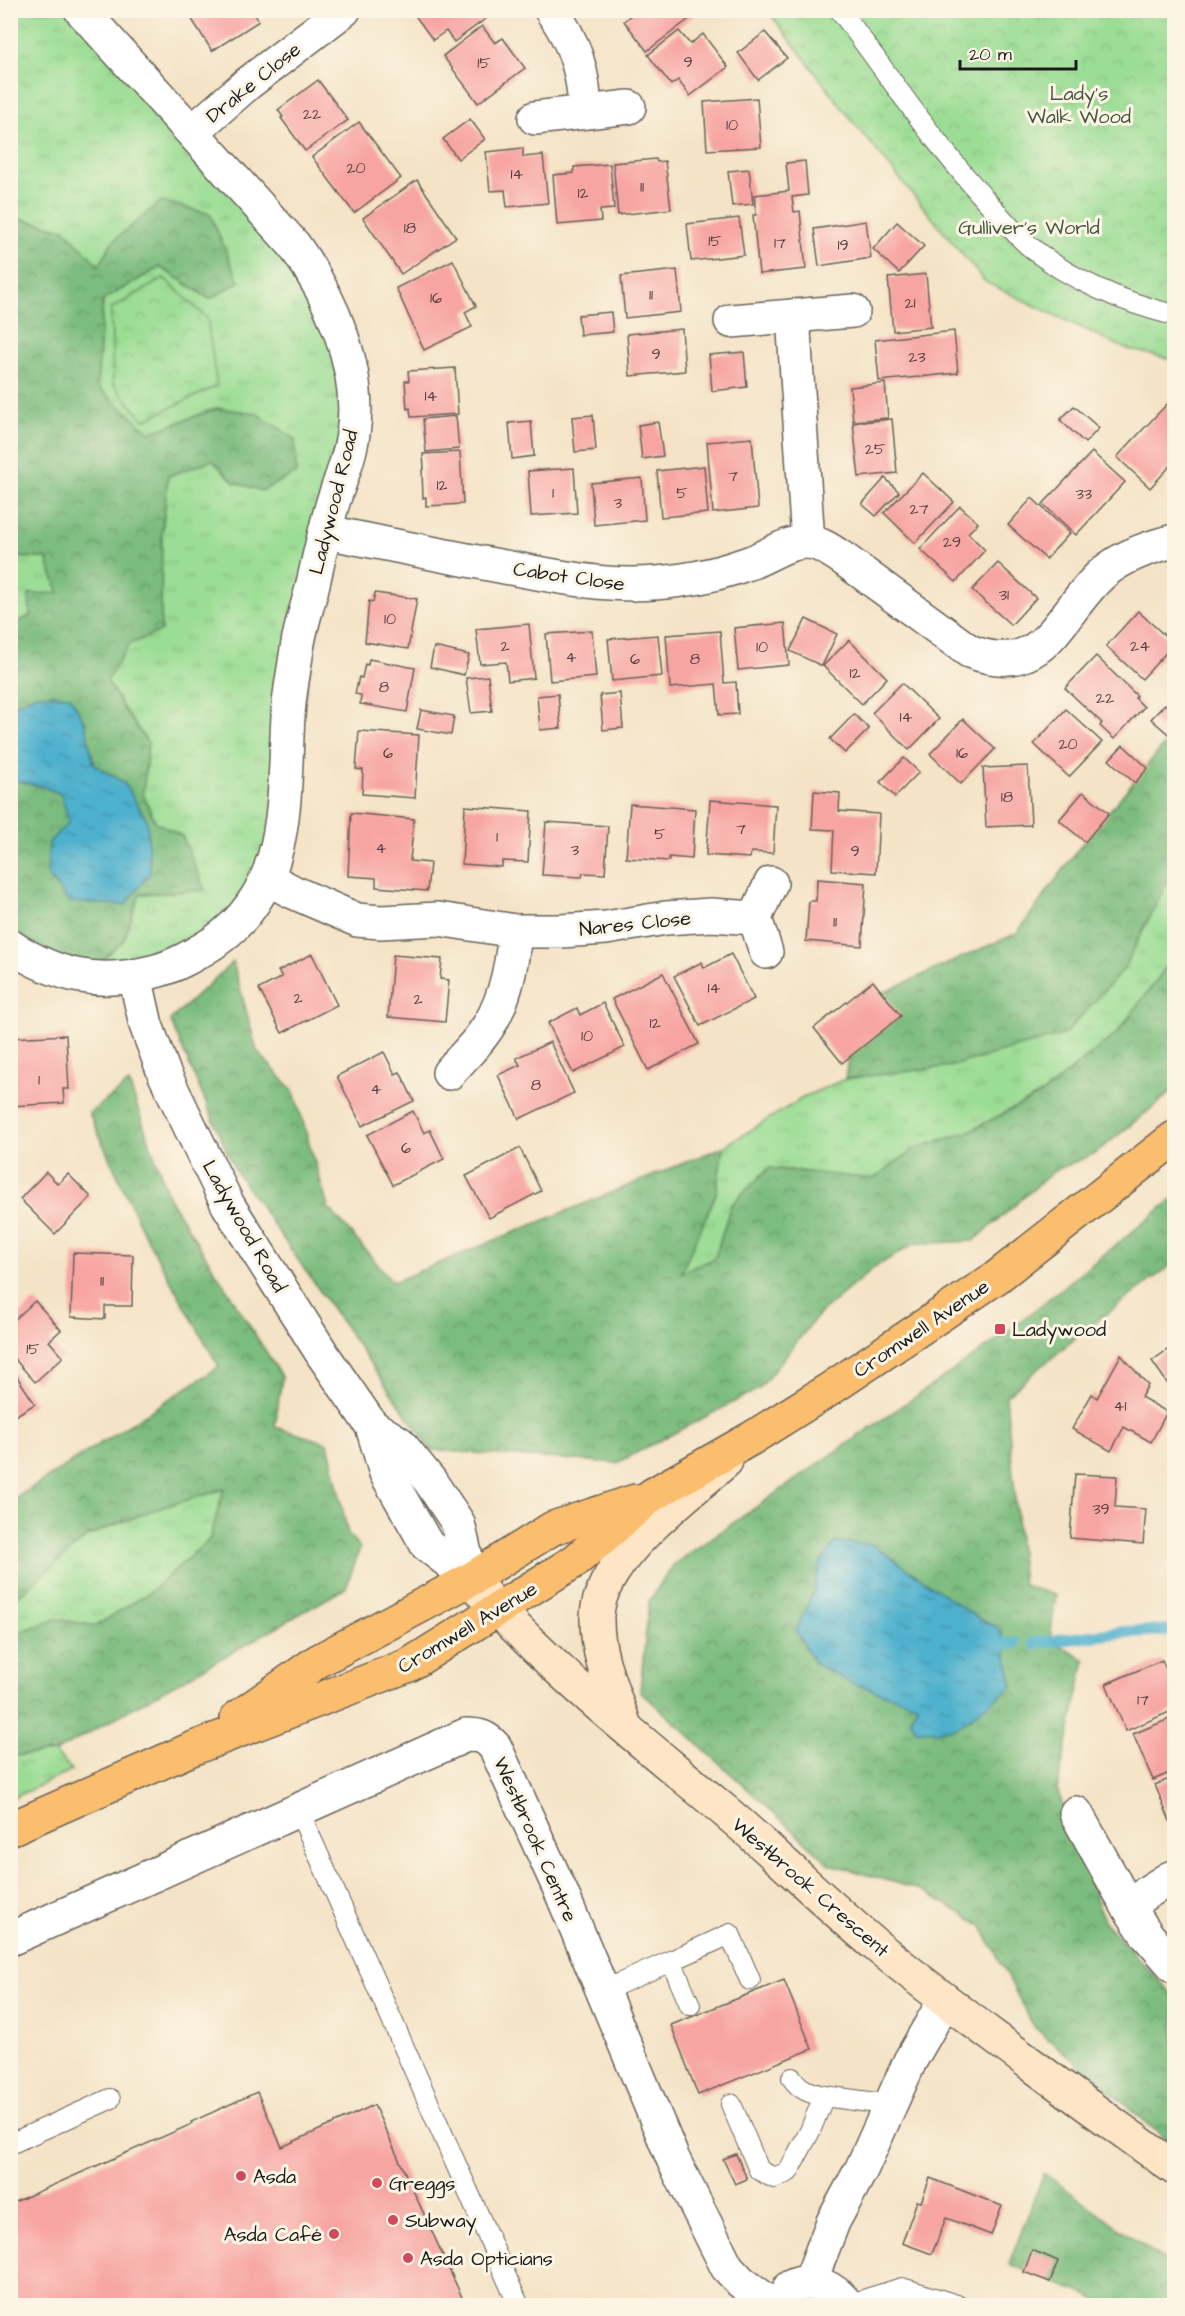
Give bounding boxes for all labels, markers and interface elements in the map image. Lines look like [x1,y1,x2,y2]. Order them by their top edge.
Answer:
scale bar [960,33,1076,71]
street label: Drake Close [200,36,307,130]
text: 20 m [969,42,1012,67]
house number: 9 [683,51,693,73]
house number: 15 [477,52,491,74]
park label: Lady's Walk Wood [1027,80,1131,131]
house number: 22 [303,103,321,125]
house number: 10 [726,114,738,136]
house number: 20 [346,157,366,179]
house number: 14 [511,163,524,185]
house number: 11 [640,176,644,198]
house number: 12 [577,182,589,204]
park label: Gulliver's World [958,214,1100,242]
house number: 18 [404,217,416,239]
house number: 15 [708,230,722,252]
house number: 17 [774,232,786,254]
house number: 19 [837,234,849,256]
house number: 11 [649,284,653,306]
house number: 16 [430,287,442,309]
house number: 21 [904,292,916,314]
house number: 9 [651,343,661,365]
house number: 23 [908,346,926,368]
house number: 14 [425,385,438,407]
street label: Ladywood Road [302,427,366,578]
house number: 25 [865,438,886,460]
house number: 7 [728,465,738,487]
house number: 12 [436,474,448,496]
house number: 1 [552,482,554,504]
house number: 5 [676,482,688,504]
house number: 33 [1076,483,1092,505]
house number: 3 [614,492,622,514]
house number: 27 [910,498,929,520]
house number: 29 [943,531,961,553]
street label: Cabot Close [511,555,627,599]
house number: 31 [999,584,1009,606]
house number: 10 [384,608,396,630]
house number: 2 [500,635,510,657]
house number: 24 [1130,635,1150,657]
house number: 10 [756,636,768,658]
house number: 4 [566,646,577,668]
house number: 6 [630,648,640,670]
house number: 8 [690,648,700,670]
house number: 12 [849,662,861,684]
house number: 8 [379,676,389,698]
house number: 22 [1096,687,1114,709]
house number: 14 [900,706,913,728]
house number: 20 [1058,733,1078,755]
house number: 6 [383,742,393,764]
house number: 16 [956,742,968,764]
house number: 18 [1001,786,1013,808]
house number: 7 [736,818,746,840]
house number: 5 [654,823,666,845]
house number: 1 [496,826,498,848]
house number: 4 [376,837,387,859]
house number: 3 [571,839,579,861]
house number: 9 [850,840,860,862]
street label: Nares Close [578,904,692,944]
house number: 11 [833,911,837,933]
house number: 14 [708,977,721,999]
house number: 2 [293,987,303,1009]
house number: 2 [413,988,423,1010]
house number: 12 [649,1012,661,1034]
house number: 10 [581,1025,593,1047]
house number: 1 [38,1069,40,1091]
house number: 8 [531,1074,541,1096]
house number: 4 [371,1078,382,1100]
house number: 6 [401,1137,411,1159]
street label: Ladywood Road [194,1155,293,1298]
house number: 11 [100,1270,104,1292]
street label: Cromwell Avenue [848,1273,995,1385]
place label: Ladywood [1012,1316,1106,1345]
marker: Ladywood [993,1322,1007,1336]
house number: 15 [26,1338,40,1360]
house number: 41 [1114,1395,1126,1417]
house number: 39 [1092,1498,1110,1520]
street label: Cromwell Avenue [392,1575,543,1681]
house number: 17 [1137,1689,1149,1711]
street label: Westbrook Centre [486,1753,584,1926]
street label: Westbrook Crescent [726,1811,895,1964]
place label: Asda [253,2163,296,2191]
marker: Asda [234,2169,248,2183]
place label: Greggs [389,2170,455,2199]
marker: Greggs [370,2176,384,2190]
place label: Subway [405,2207,477,2236]
marker: Subway [386,2213,400,2227]
place label: Asda Café [224,2221,322,2249]
marker: Asda Café [327,2227,341,2241]
place label: Asda Opticians [420,2245,553,2273]
marker: Asda Opticians [401,2251,415,2265]

